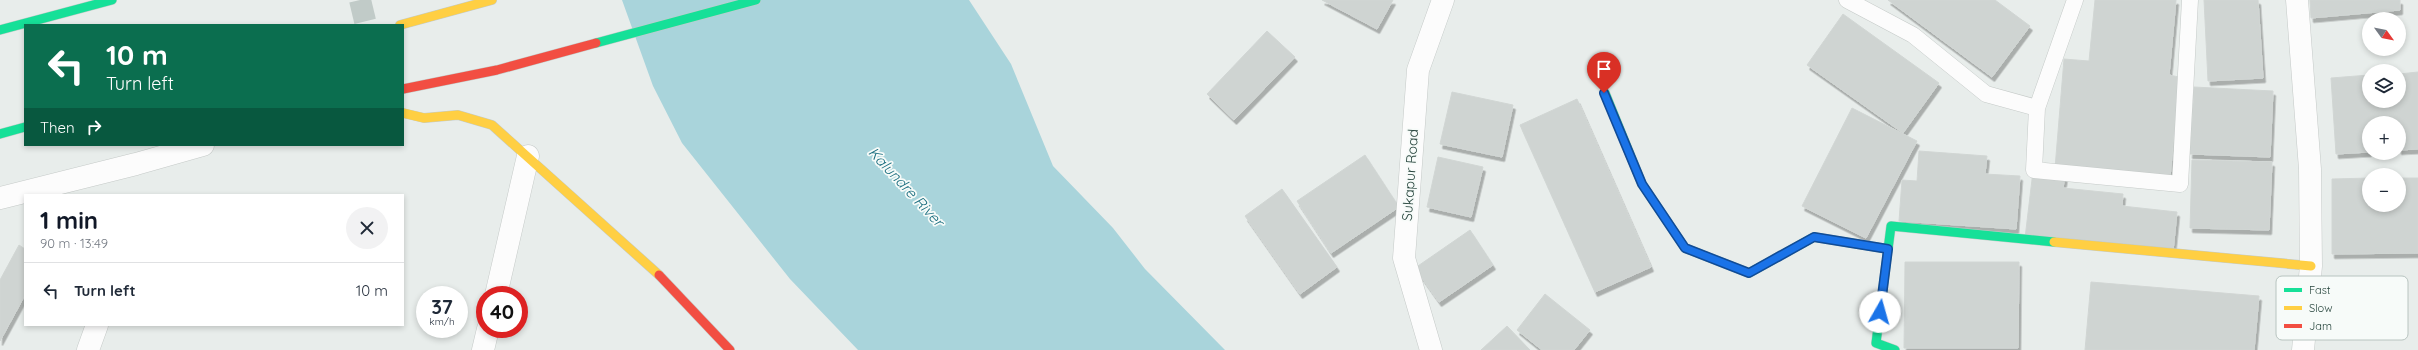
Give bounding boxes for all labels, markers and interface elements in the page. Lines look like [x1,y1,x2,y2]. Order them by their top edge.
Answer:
north arrow [2362,12,2406,56]
map controls [2362,12,2406,212]
text: 10 m [106,37,168,72]
icon: left [40,40,92,92]
pin [1587,52,1621,93]
icon: arrive [1593,58,1615,80]
button: layers [2362,64,2406,108]
text: Turn left [106,72,174,95]
icon: right [83,116,105,138]
button: + [2362,116,2406,160]
text: Then [40,118,75,137]
street label: Sukapur Road [1398,128,1422,222]
water label: Kalundre River [865,143,950,232]
button: − [2362,168,2406,212]
text: 1 min [40,205,98,235]
button: close [346,207,388,249]
text: 90 m · 13:49 [40,235,108,251]
legend [2276,276,2408,340]
icon: left [40,280,62,302]
text: Turn left [74,281,136,300]
text: 10 m [356,281,388,300]
text: Fast [2309,283,2331,297]
speed limit sign: 40 [476,286,528,338]
position arrow [1859,291,1901,333]
text: 37 [431,294,453,319]
text: Slow [2309,301,2333,315]
text: km/h [429,315,455,328]
text: Jam [2309,319,2332,333]

